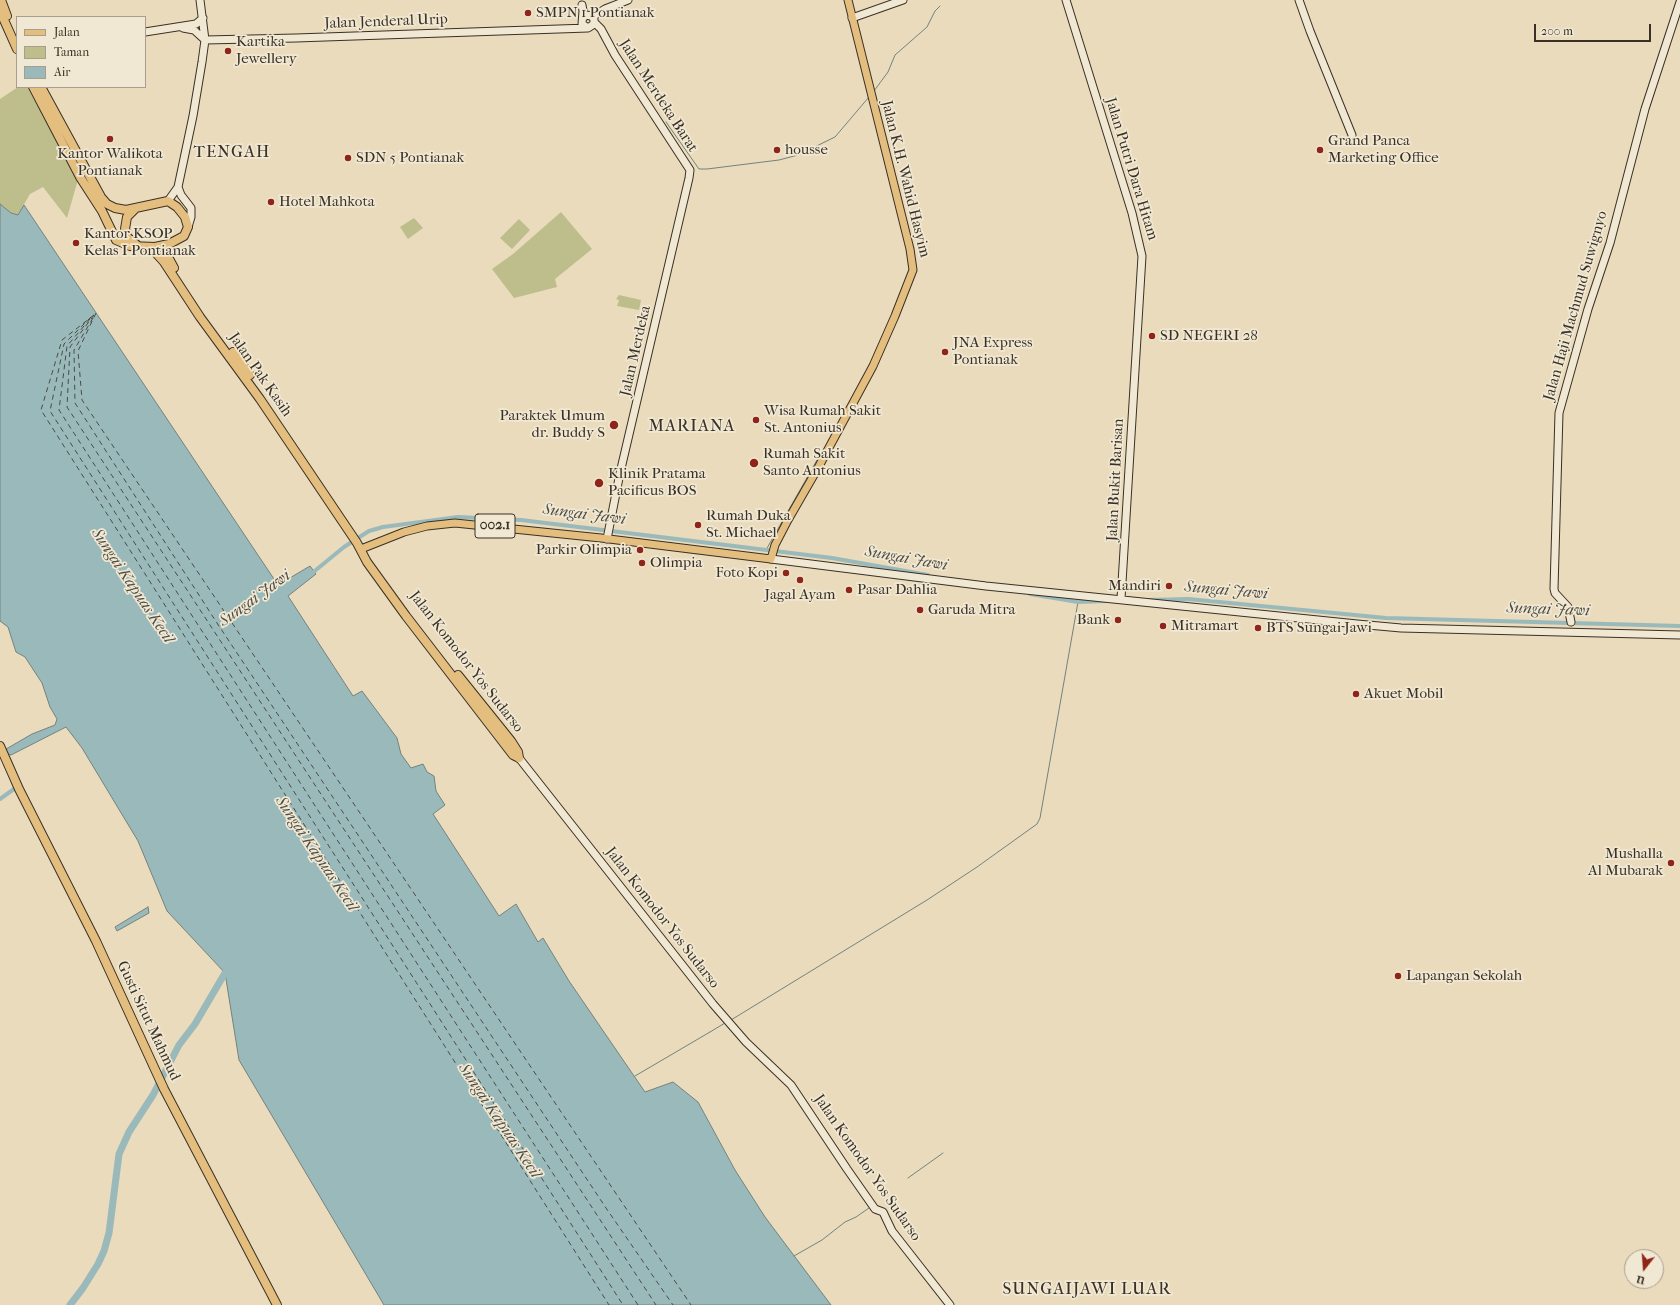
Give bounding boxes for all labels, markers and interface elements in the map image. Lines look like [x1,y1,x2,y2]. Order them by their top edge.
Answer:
place label: SMPN 1 Pontianak [536,4,654,22]
marker: SMPN 1 Pontianak [523,8,533,18]
street label: Jalan Jenderal Urip [324,11,448,33]
legend [16,16,146,88]
scale bar [1536,16,1653,42]
text: 200 m [1541,24,1573,38]
text: Jalan [54,25,80,39]
place label: Kartika Jewellery [236,33,297,68]
street label: Jalan Merdeka Barat [615,36,701,156]
text: Taman [54,45,89,59]
marker: Kartika Jewellery [223,46,233,56]
text: Air [54,65,70,79]
street label: Jalan Putri Dara Hitam [1101,96,1161,242]
street label: Jalan K.H. Wahid Hasyim [877,99,933,259]
place label: Grand Panca Marketing Office [1328,132,1439,167]
marker: Kantor Walikota Pontianak [105,134,115,144]
place label: housse [785,141,828,159]
district label: TENGAH [193,143,271,163]
place label: Kantor Walikota Pontianak [57,145,163,180]
marker: housse [772,145,782,155]
marker: Grand Panca Marketing Office [1315,145,1325,155]
place label: SDN 5 Pontianak [356,149,464,167]
marker: SDN 5 Pontianak [343,153,353,163]
place label: Hotel Mahkota [279,193,375,211]
marker: Hotel Mahkota [266,197,276,207]
street label: Jalan Haji Machmud Suwignyo [1540,209,1612,403]
place label: Kantor KSOP Kelas I Pontianak [84,225,196,260]
marker: Kantor KSOP Kelas I Pontianak [71,238,81,248]
street label: Jalan Merdeka [617,304,655,398]
place label: SD NEGERI 28 [1160,327,1258,345]
street label: Jalan Pak Kasih [224,330,296,420]
marker: SD NEGERI 28 [1147,331,1157,341]
place label: JNA Express Pontianak [953,334,1033,369]
marker: JNA Express Pontianak [940,347,950,357]
place label: Wisa Rumah Sakit St. Antonius [764,402,881,437]
place label: Paraktek Umum dr. Buddy S [500,407,605,442]
marker: Wisa Rumah Sakit St. Antonius [751,415,761,425]
district label: MARIANA [648,417,736,437]
street label: Jalan Bukit Barisan [1104,418,1128,542]
marker: Paraktek Umum dr. Buddy S [608,419,620,431]
place label: Rumah Sakit Santo Antonius [763,445,861,480]
marker: Rumah Sakit Santo Antonius [748,457,760,469]
place label: Klinik Pratama Pacificus BOS [608,465,706,500]
marker: Klinik Pratama Pacificus BOS [593,477,605,489]
water label: Sungai Jawi [541,500,627,530]
place label: Rumah Duka St. Michael [706,507,791,542]
road number: 002.1 [475,514,515,538]
marker: Rumah Duka St. Michael [693,520,703,530]
water label: Sungai Kapuas Kecil [86,525,178,647]
place label: Parkir Olimpia [536,541,632,559]
water label: Sungai Jawi [863,542,949,576]
marker: Parkir Olimpia [635,545,645,555]
place label: Olimpia [650,554,702,572]
marker: Olimpia [637,558,647,568]
place label: Foto Kopi [716,564,778,582]
water label: Sungai Jawi [216,567,294,631]
marker: Foto Kopi [781,568,791,578]
marker: Jagal Ayam [795,575,805,585]
place label: Mandiri [1108,577,1161,595]
water label: Sungai Jawi [1184,578,1268,604]
place label: Pasar Dahlia [857,581,937,599]
marker: Mandiri [1164,581,1174,591]
marker: Pasar Dahlia [844,585,854,595]
place label: Jagal Ayam [765,586,835,604]
street label: Jalan Komodor Yos Sudarso [405,588,527,736]
water label: Sungai Jawi [1506,599,1590,621]
place label: Garuda Mitra [928,601,1015,619]
marker: Garuda Mitra [915,605,925,615]
place label: Bank [1077,611,1110,629]
marker: Bank [1113,615,1123,625]
place label: Mitramart [1171,617,1239,635]
place label: BTS Sungai Jawi [1266,619,1372,637]
marker: Mitramart [1158,621,1168,631]
marker: BTS Sungai Jawi [1253,623,1263,633]
place label: Akuet Mobil [1364,685,1443,703]
marker: Akuet Mobil [1351,689,1361,699]
water label: Sungai Kapuas Kecil [270,793,362,915]
street label: Jalan Komodor Yos Sudarso [601,844,723,992]
place label: Mushalla Al Mubarak [1588,845,1663,880]
marker: Mushalla Al Mubarak [1666,858,1676,868]
street label: Gusti Situt Mahmud [112,958,184,1084]
place label: Lapangan Sekolah [1406,967,1522,985]
marker: Lapangan Sekolah [1393,971,1403,981]
water label: Sungai Kapuas Kecil [453,1060,545,1182]
street label: Jalan Komodor Yos Sudarso [810,1091,924,1245]
north arrow [1624,1249,1664,1289]
text: U [1635,1273,1647,1287]
district label: SUNGAIJAWI LUAR [1002,1280,1172,1300]

